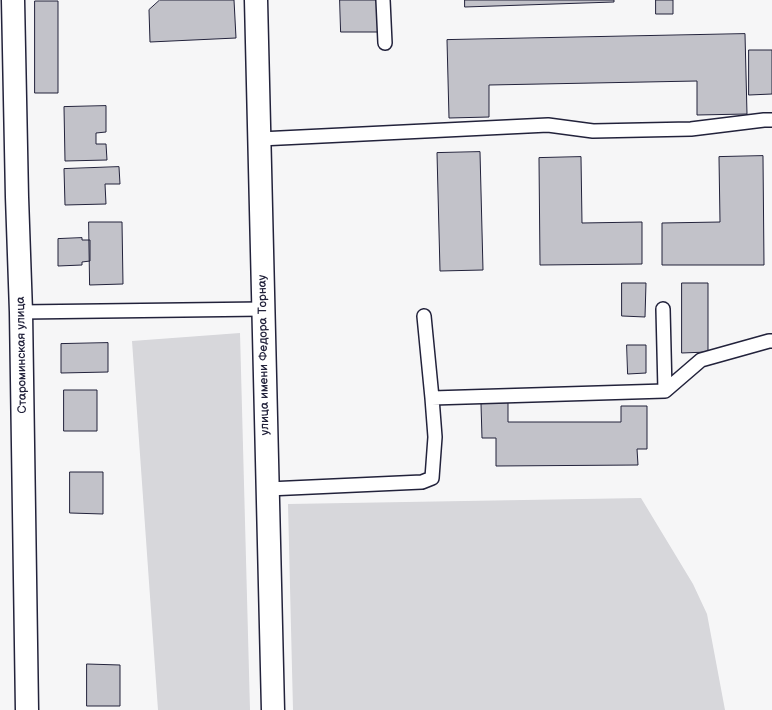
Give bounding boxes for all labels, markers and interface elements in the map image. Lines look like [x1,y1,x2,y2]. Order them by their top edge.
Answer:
street label: улица имени Федора Торнау [255,275,273,435]
street label: Староминская улица [14,296,30,414]

